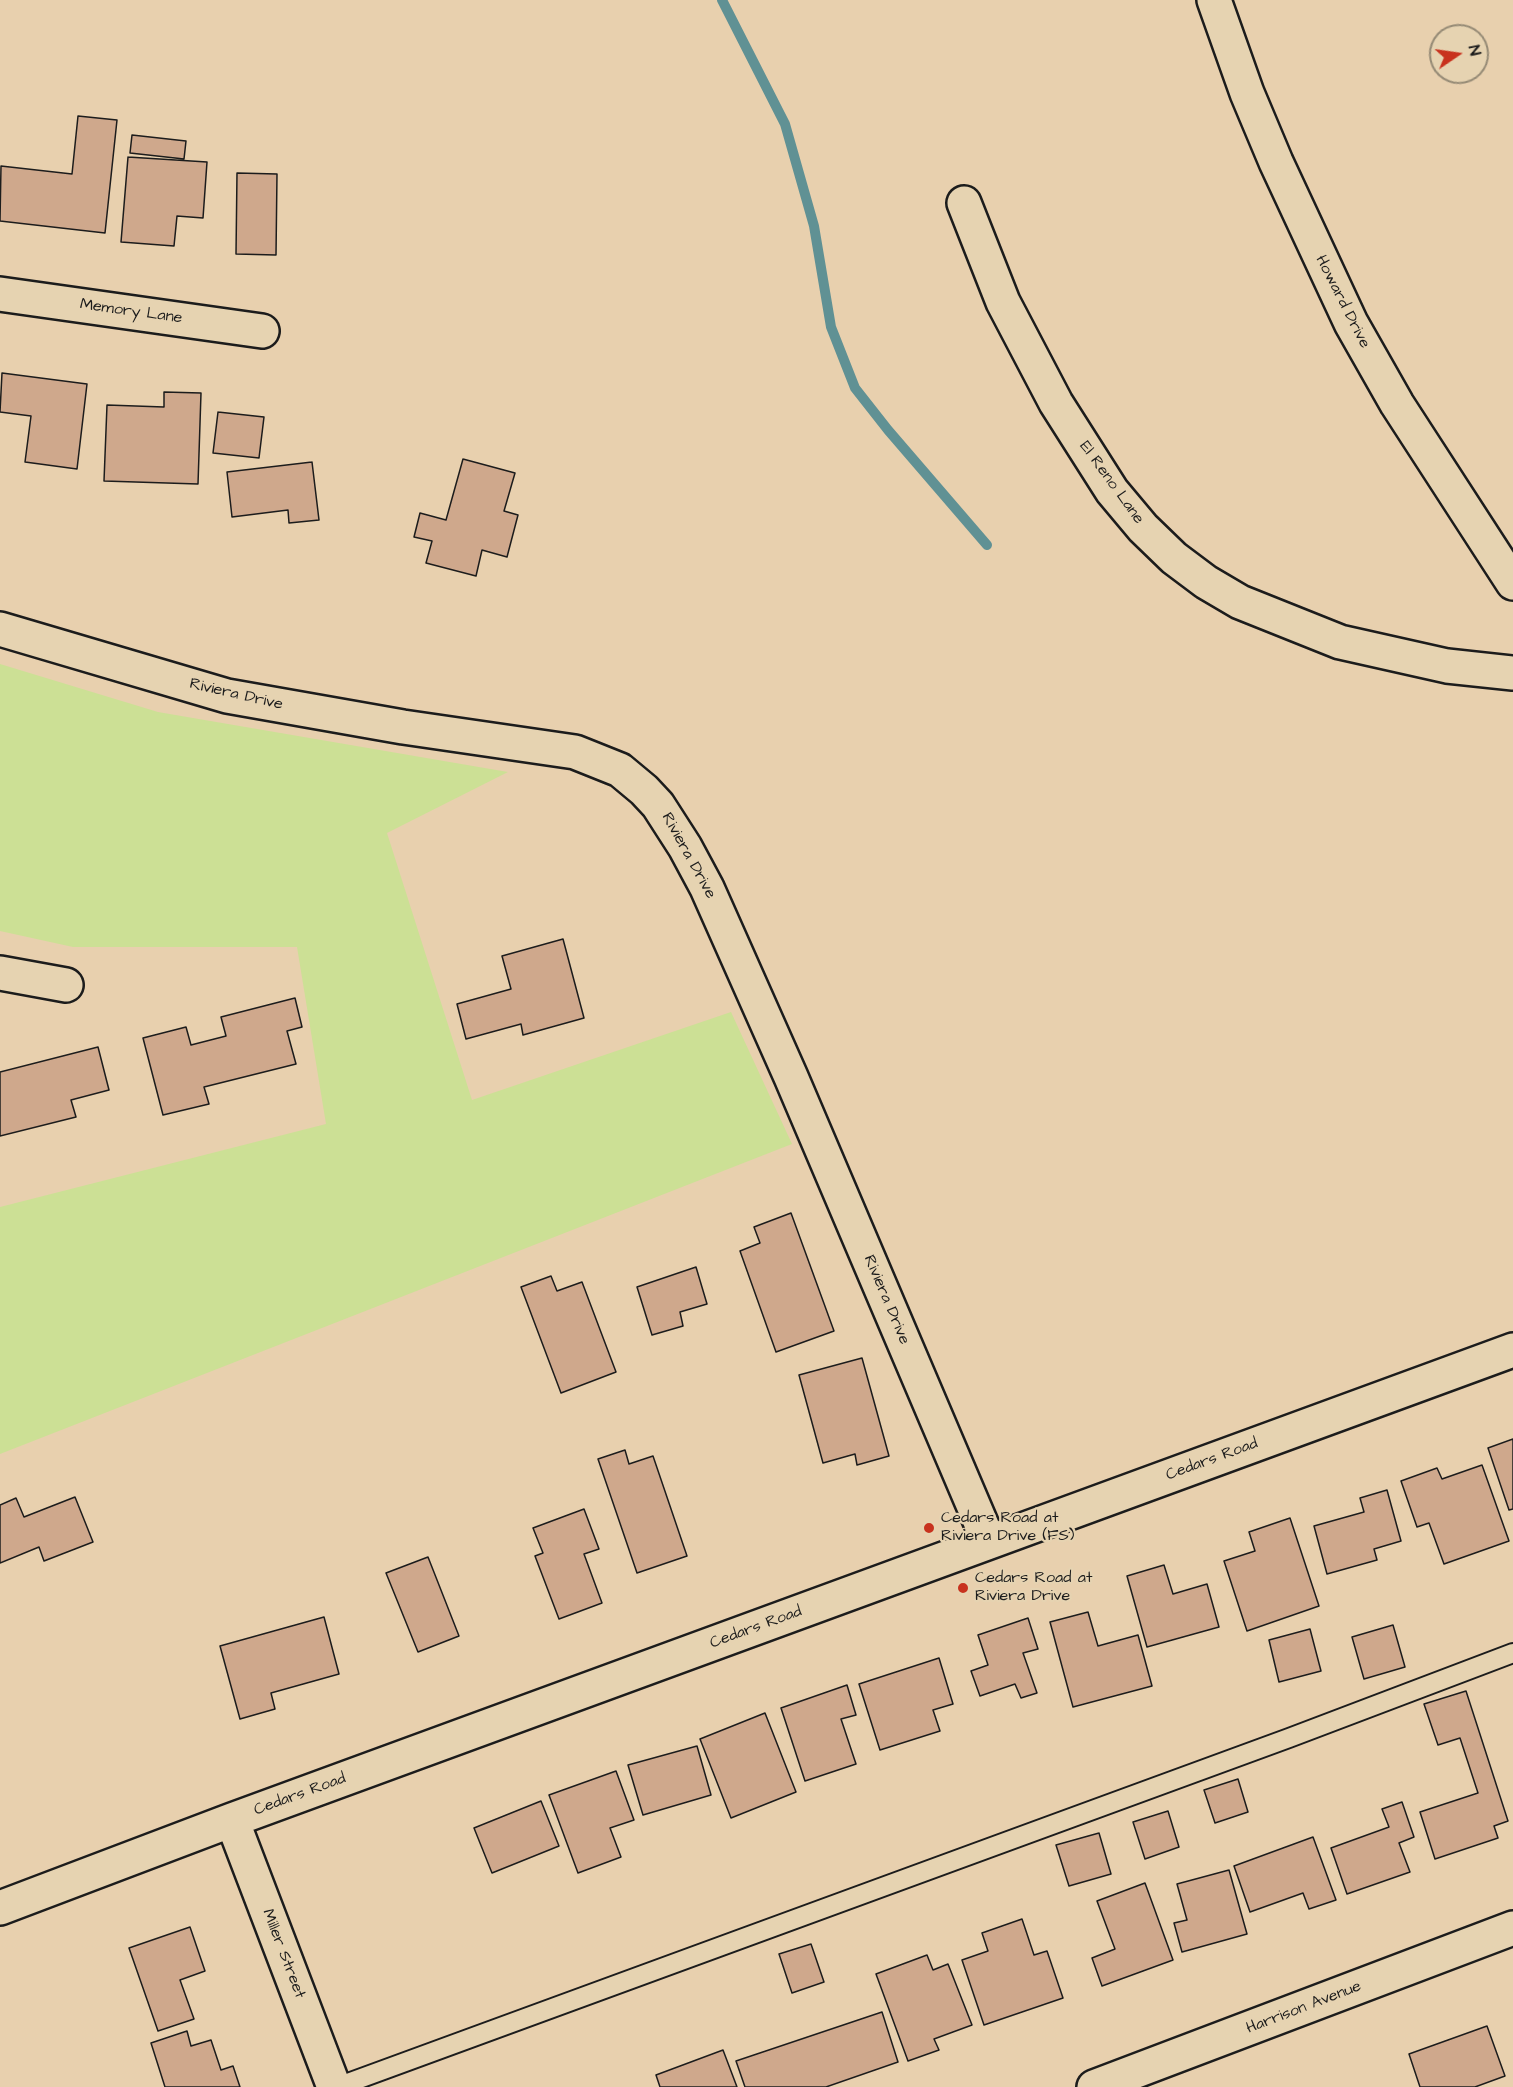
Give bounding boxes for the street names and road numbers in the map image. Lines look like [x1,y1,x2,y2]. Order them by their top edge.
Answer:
street label: Howard Drive [1310,252,1374,352]
street label: Memory Lane [79,295,183,329]
street label: El Reno Lane [1075,438,1147,528]
street label: Riviera Drive [187,675,285,715]
street label: Riviera Drive [657,810,719,902]
street label: Riviera Drive [859,1252,913,1348]
street label: Cedars Road [1163,1435,1261,1485]
street label: Cedars Road [707,1603,805,1653]
street label: Cedars Road [251,1770,349,1820]
street label: Miller Street [257,1907,309,2001]
street label: Harrison Avenue [1244,1977,1364,2039]

